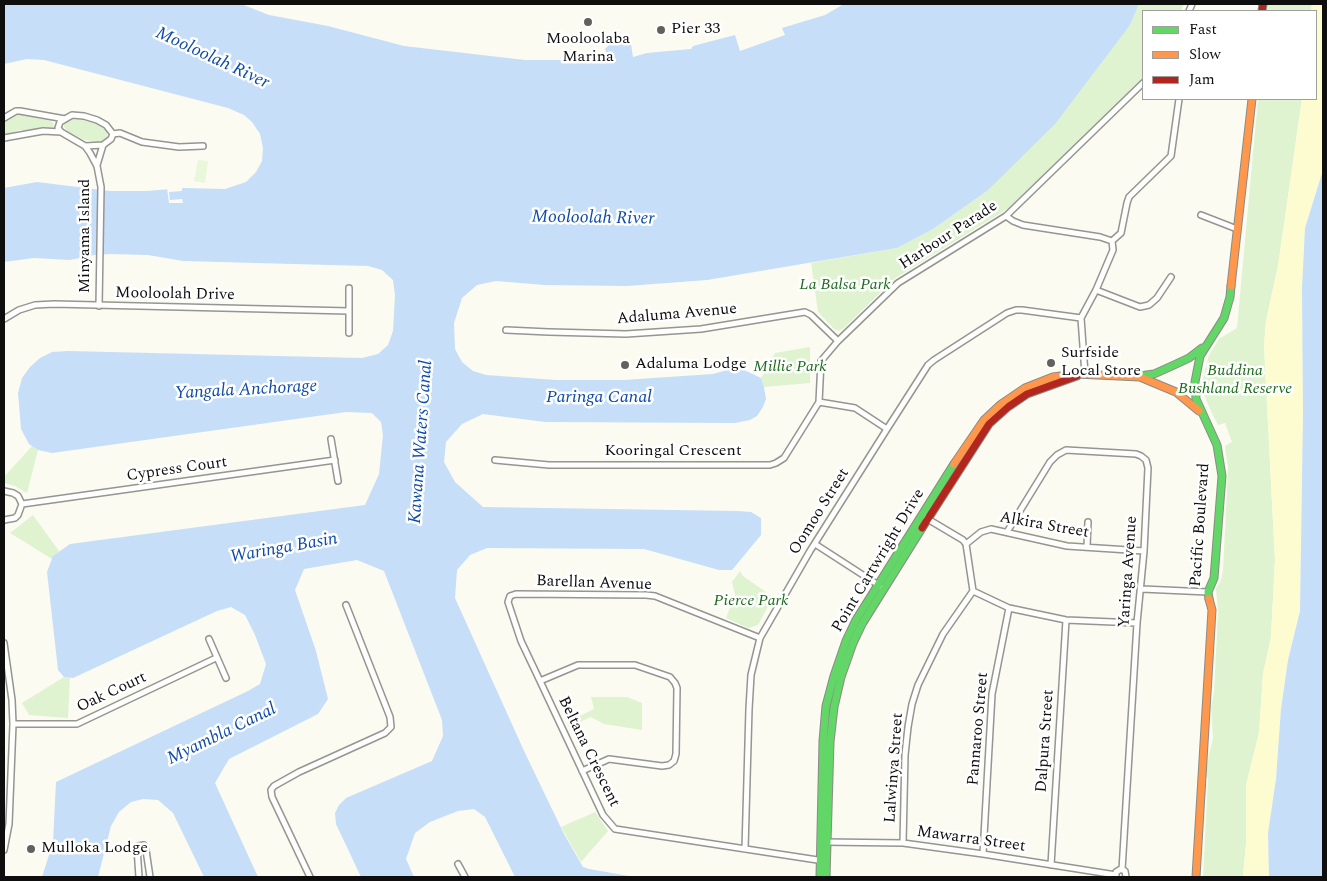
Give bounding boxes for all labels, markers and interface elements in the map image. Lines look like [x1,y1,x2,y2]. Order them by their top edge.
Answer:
legend [1142,10,1317,100]
marker: Mooloolaba Marina [582,16,594,28]
text: Fast [1189,18,1217,41]
place label: Pier 33 [671,20,720,40]
water label: Mooloolah River [152,23,272,95]
marker: Pier 33 [655,24,667,36]
place label: Mooloolaba Marina [546,30,630,68]
text: Slow [1189,43,1221,66]
text: Jam [1189,68,1215,91]
street label: Minyama Island [76,179,96,293]
street label: Harbour Parade [896,197,1002,275]
water label: Mooloolah River [531,207,655,231]
park label: La Balsa Park [799,276,891,296]
street label: Mooloolah Drive [115,284,235,306]
street label: Adaluma Avenue [616,300,738,330]
place label: Surfside Local Store [1061,344,1141,382]
place label: Adaluma Lodge [635,355,747,375]
marker: Surfside Local Store [1045,357,1057,369]
park label: Millie Park [753,358,827,378]
marker: Adaluma Lodge [619,359,631,371]
water label: Kawana Waters Canal [406,360,438,524]
park label: Buddina Bushland Reserve [1178,362,1292,400]
water label: Yangala Anchorage [174,376,318,406]
water label: Paringa Canal [546,387,652,409]
street label: Kooringal Crescent [604,442,742,462]
street label: Cypress Court [125,453,229,487]
street label: Pacific Boulevard [1187,462,1215,588]
street label: Oomoo Street [786,465,854,559]
street label: Point Cartwright Drive [829,486,929,636]
street label: Alkira Street [998,509,1090,543]
street label: Yaringa Avenue [1116,515,1142,629]
water label: Waringa Basin [229,529,339,569]
street label: Barellan Avenue [536,572,652,596]
park label: Pierce Park [714,592,788,612]
street label: Oak Court [74,668,150,718]
street label: Pannaroo Street [964,671,994,787]
street label: Dalpura Street [1033,689,1059,793]
street label: Beltana Crescent [553,694,623,810]
water label: Myambla Canal [164,699,280,771]
street label: Lalwinya Street [882,712,908,824]
street label: Mawarra Street [915,823,1027,857]
place label: Mulloka Lodge [41,839,148,859]
marker: Mulloka Lodge [25,843,37,855]

